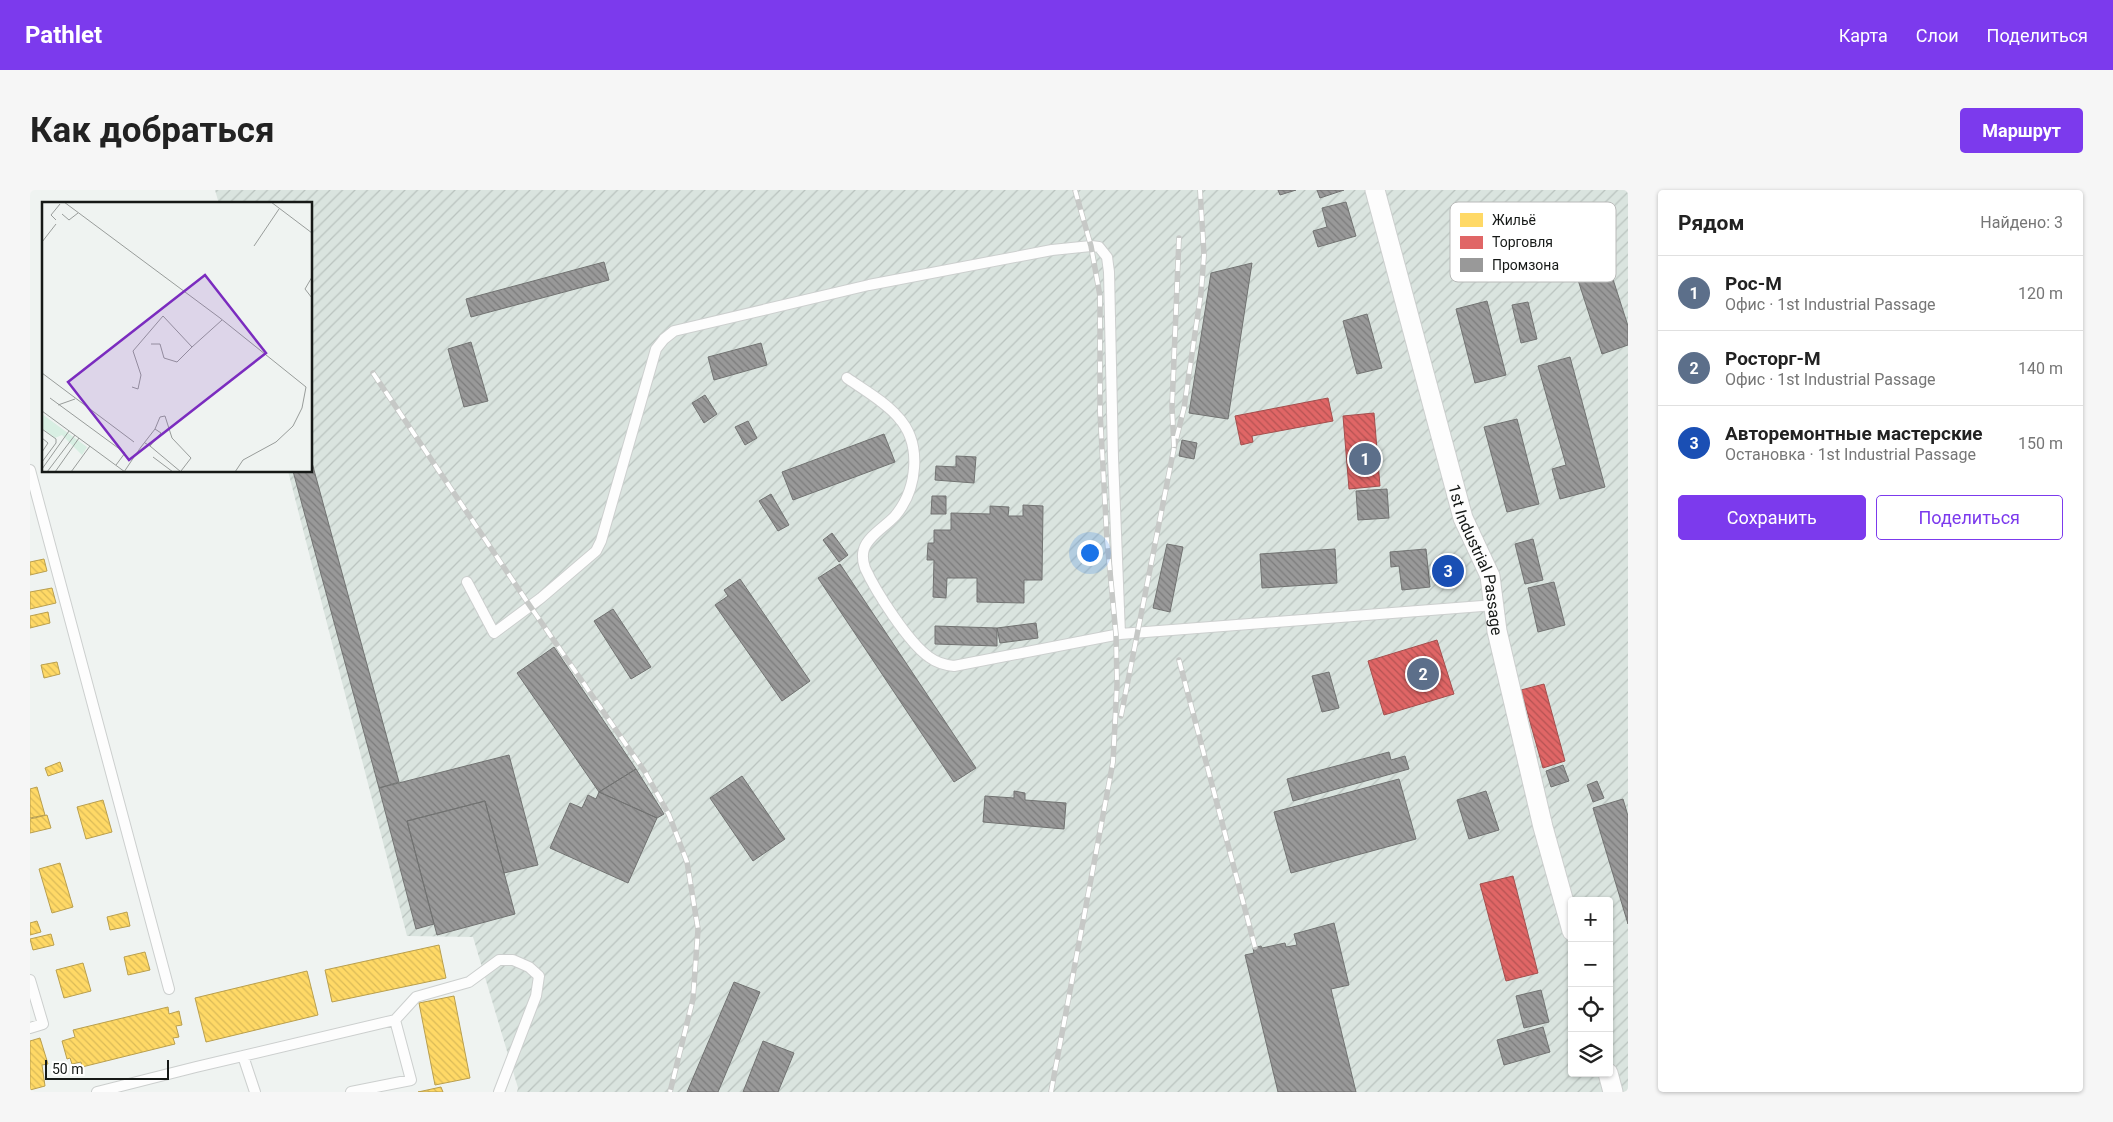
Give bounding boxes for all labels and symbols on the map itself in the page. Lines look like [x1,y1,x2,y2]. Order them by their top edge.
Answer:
inset map [42,202,312,472]
legend [1450,202,1616,282]
text: Жильё [1492,212,1536,228]
text: Торговля [1492,234,1553,250]
text: Промзона [1492,257,1559,273]
pin: 1 [1349,440,1381,478]
street label: 1st Industrial Passage [1444,482,1506,636]
your location [1077,540,1103,566]
pin: 3 [1432,552,1464,590]
pin: 2 [1407,655,1439,693]
scale bar [45,1057,169,1080]

